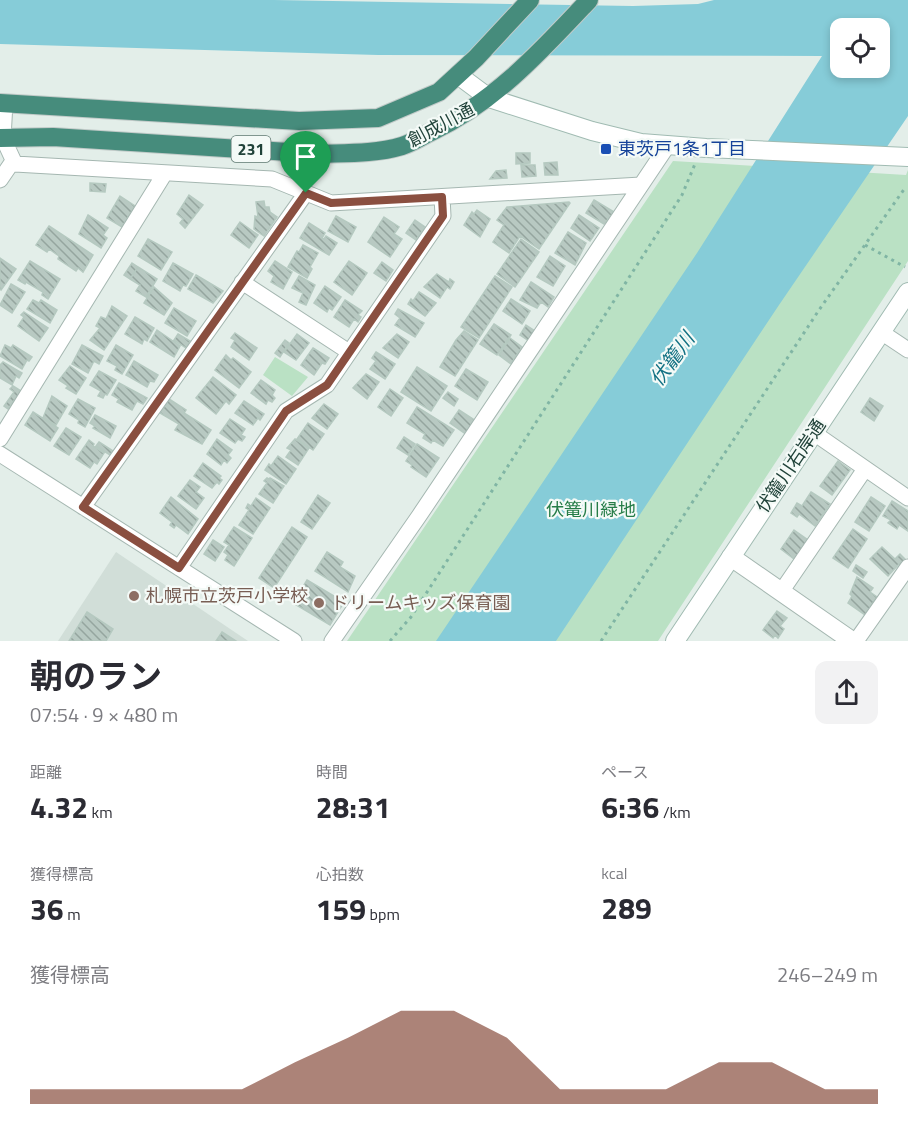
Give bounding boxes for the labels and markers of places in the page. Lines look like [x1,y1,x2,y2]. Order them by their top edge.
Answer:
pin [280,131,331,193]
place label: 東茨戸1条1丁目 [618,135,746,162]
marker: 東茨戸1条1丁目 [599,142,613,156]
place label: 札幌市立茨戸小学校 [146,582,308,609]
marker: 札幌市立茨戸小学校 [127,589,141,603]
place label: ドリームキッズ保育園 [331,589,510,616]
marker: ドリームキッズ保育園 [312,596,326,610]

